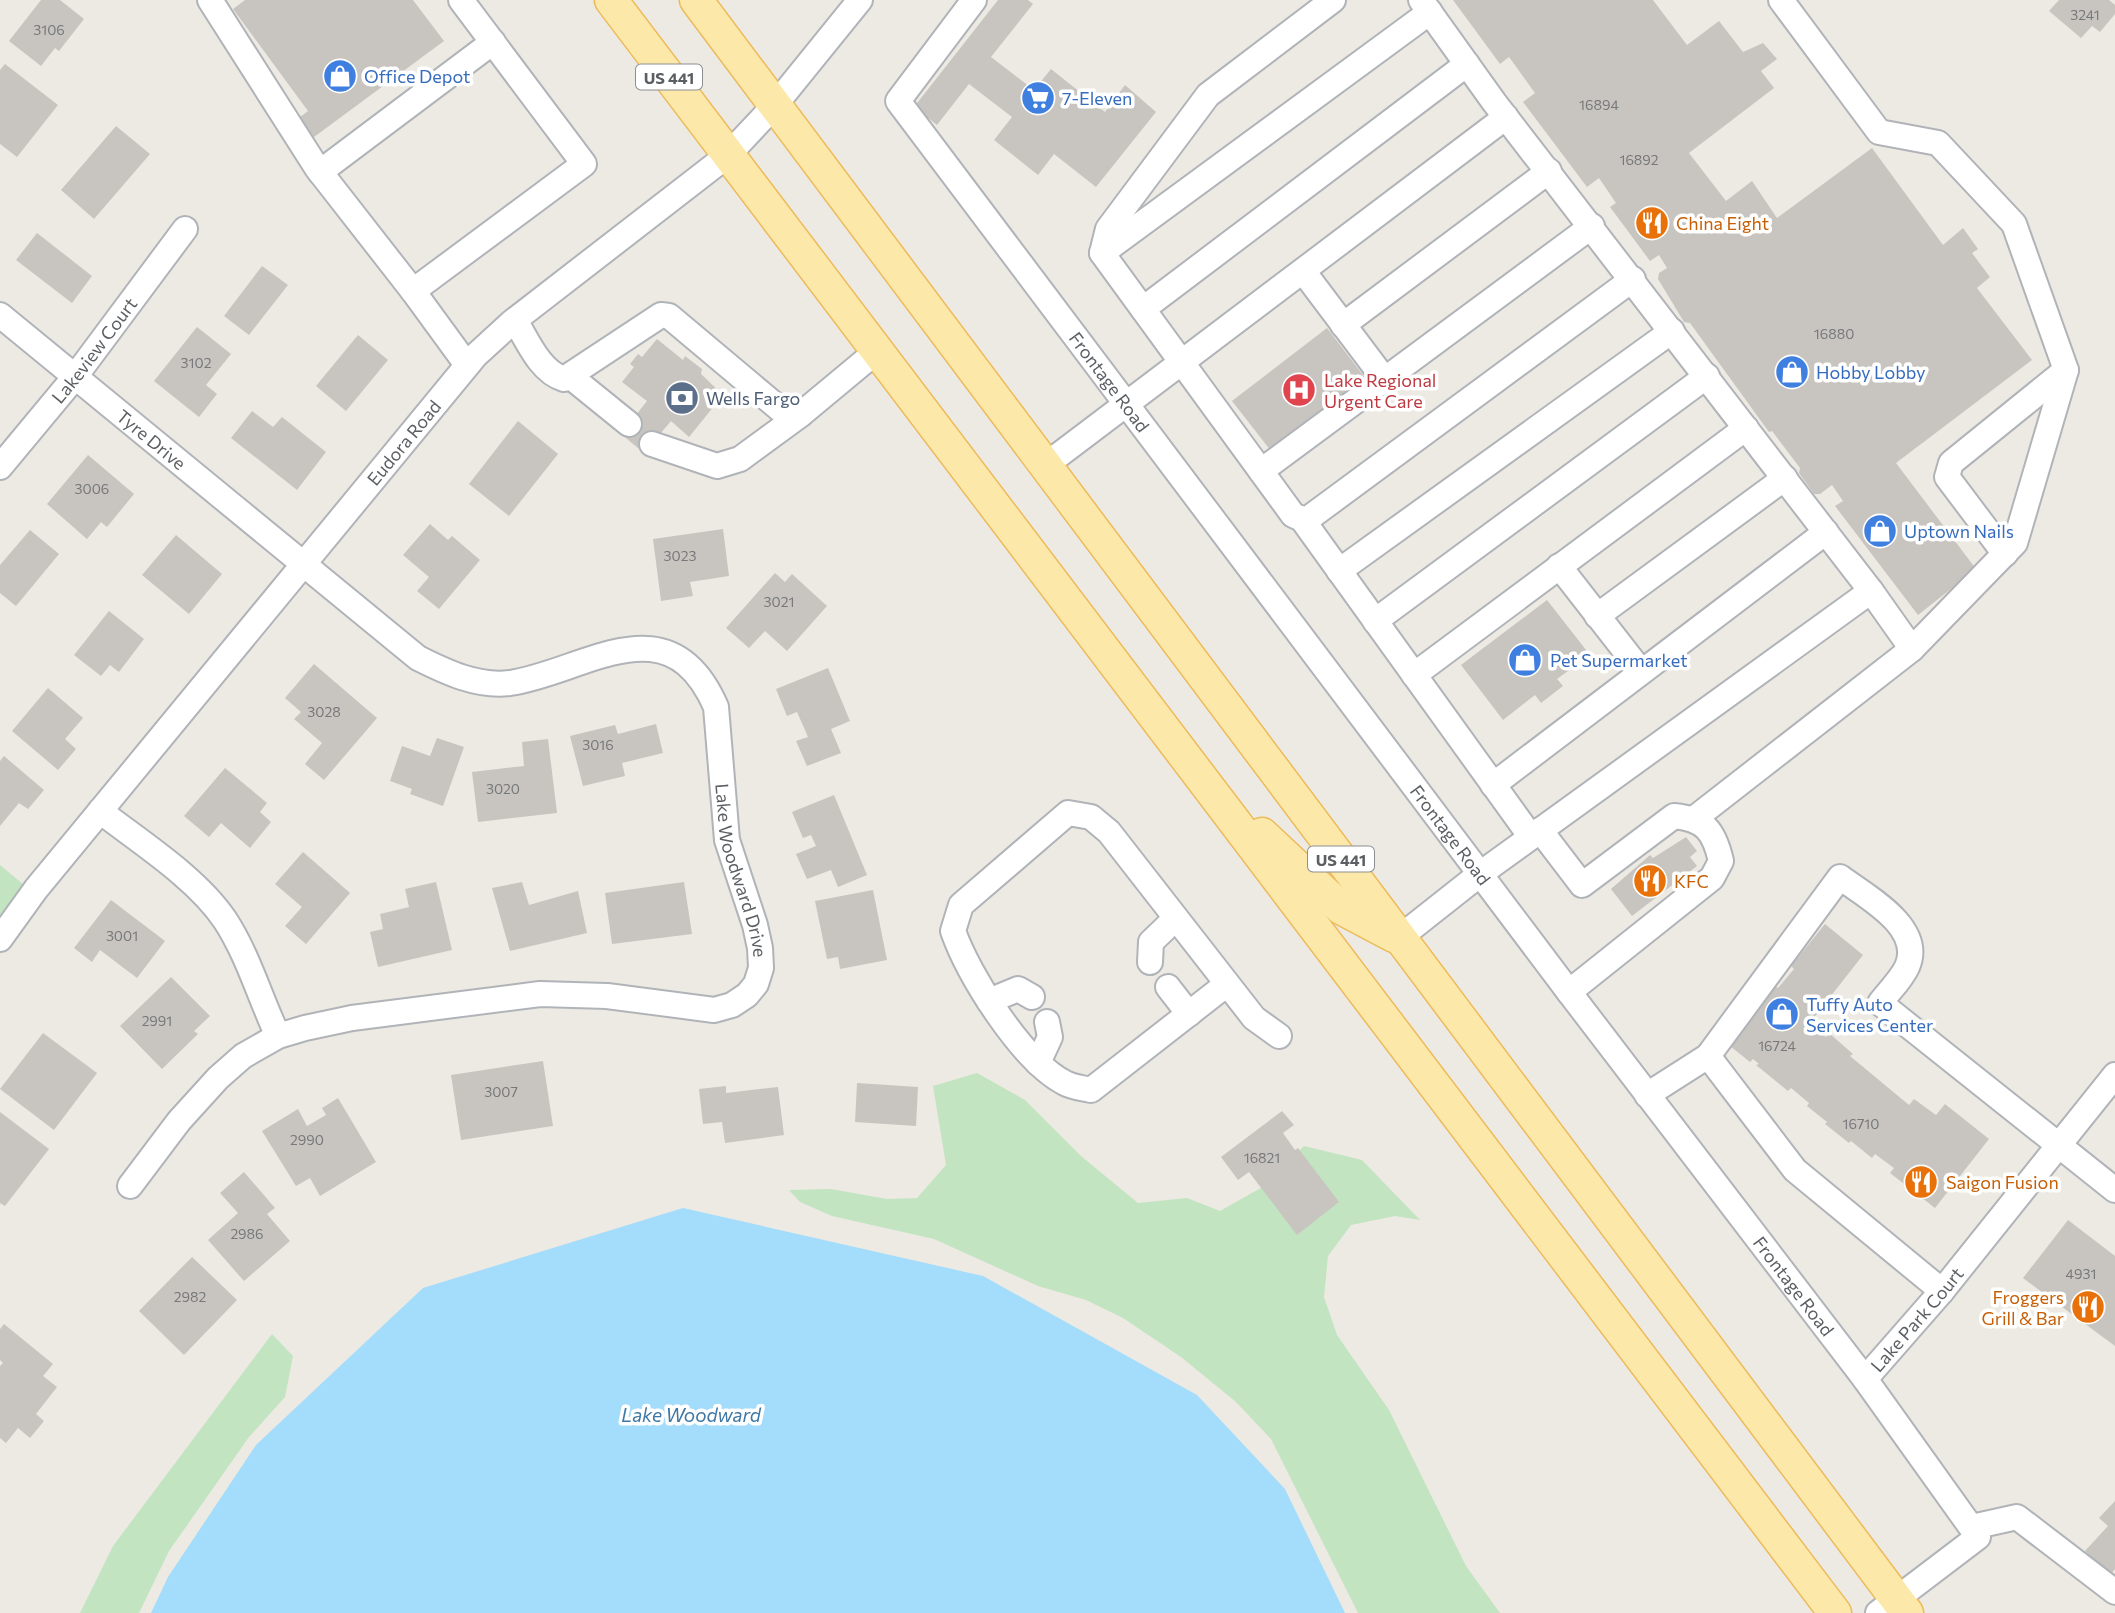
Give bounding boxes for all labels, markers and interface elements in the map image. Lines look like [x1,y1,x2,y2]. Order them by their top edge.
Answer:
house number: 3241 [2070,6,2100,23]
house number: 3106 [33,21,65,38]
shop icon: Office Depot [321,57,359,95]
road number: US 441 [636,64,702,90]
place label: Office Depot [364,65,470,87]
supermarket icon: 7-Eleven [1019,79,1057,117]
place label: 7-Eleven [1062,87,1132,109]
house number: 16894 [1579,96,1620,113]
house number: 16892 [1619,151,1659,168]
restaurant icon: China Eight [1633,204,1671,242]
place label: China Eight [1676,212,1769,234]
street label: Lakeview Court [47,293,141,408]
house number: 16880 [1814,325,1854,342]
street label: Frontage Road [1065,328,1154,436]
shop icon: Hobby Lobby [1773,353,1811,391]
house number: 3102 [181,354,212,371]
place label: Hobby Lobby [1816,361,1926,383]
place label: Lake Regional Urgent Care [1324,369,1436,412]
hospital icon: Lake Regional Urgent Care [1280,371,1318,409]
bank icon: Wells Fargo [663,379,701,417]
place label: Wells Fargo [706,387,800,409]
street label: Eudora Road [362,395,445,490]
street label: Tyre Drive [112,404,191,474]
house number: 3006 [75,480,109,497]
shop icon: Uptown Nails [1861,512,1899,550]
place label: Uptown Nails [1904,520,2014,542]
house number: 3023 [664,547,696,564]
house number: 3021 [764,593,794,610]
shop icon: Pet Supermarket [1506,641,1544,679]
place label: Pet Supermarket [1550,649,1688,671]
house number: 3028 [307,703,341,720]
house number: 3016 [582,736,614,753]
house number: 3020 [486,780,520,797]
street label: Frontage Road [1406,780,1495,889]
street label: Lake Woodward Drive [711,782,771,958]
road number: US 441 [1308,846,1374,872]
restaurant icon: KFC [1631,862,1669,900]
place label: KFC [1674,870,1709,892]
house number: 3001 [106,927,138,944]
place label: Tuffy Auto Services Center [1806,993,1933,1036]
shop icon: Tuffy Auto Services Center [1763,995,1801,1033]
house number: 2991 [142,1012,172,1029]
house number: 16724 [1758,1037,1796,1054]
house number: 3007 [484,1083,518,1100]
house number: 16710 [1843,1115,1879,1132]
house number: 2990 [290,1131,324,1148]
house number: 16821 [1244,1149,1280,1166]
restaurant icon: Saigon Fusion [1902,1163,1940,1201]
place label: Saigon Fusion [1946,1171,2059,1193]
house number: 2986 [230,1225,264,1242]
street label: Frontage Road [1749,1232,1839,1340]
street label: Lake Park Court [1866,1263,1968,1376]
house number: 4931 [2066,1265,2096,1282]
place label: Froggers Grill & Bar [1982,1286,2064,1329]
house number: 2982 [174,1288,206,1305]
restaurant icon: Froggers Grill & Bar [2069,1288,2107,1326]
water label: Lake Woodward [621,1403,762,1426]

